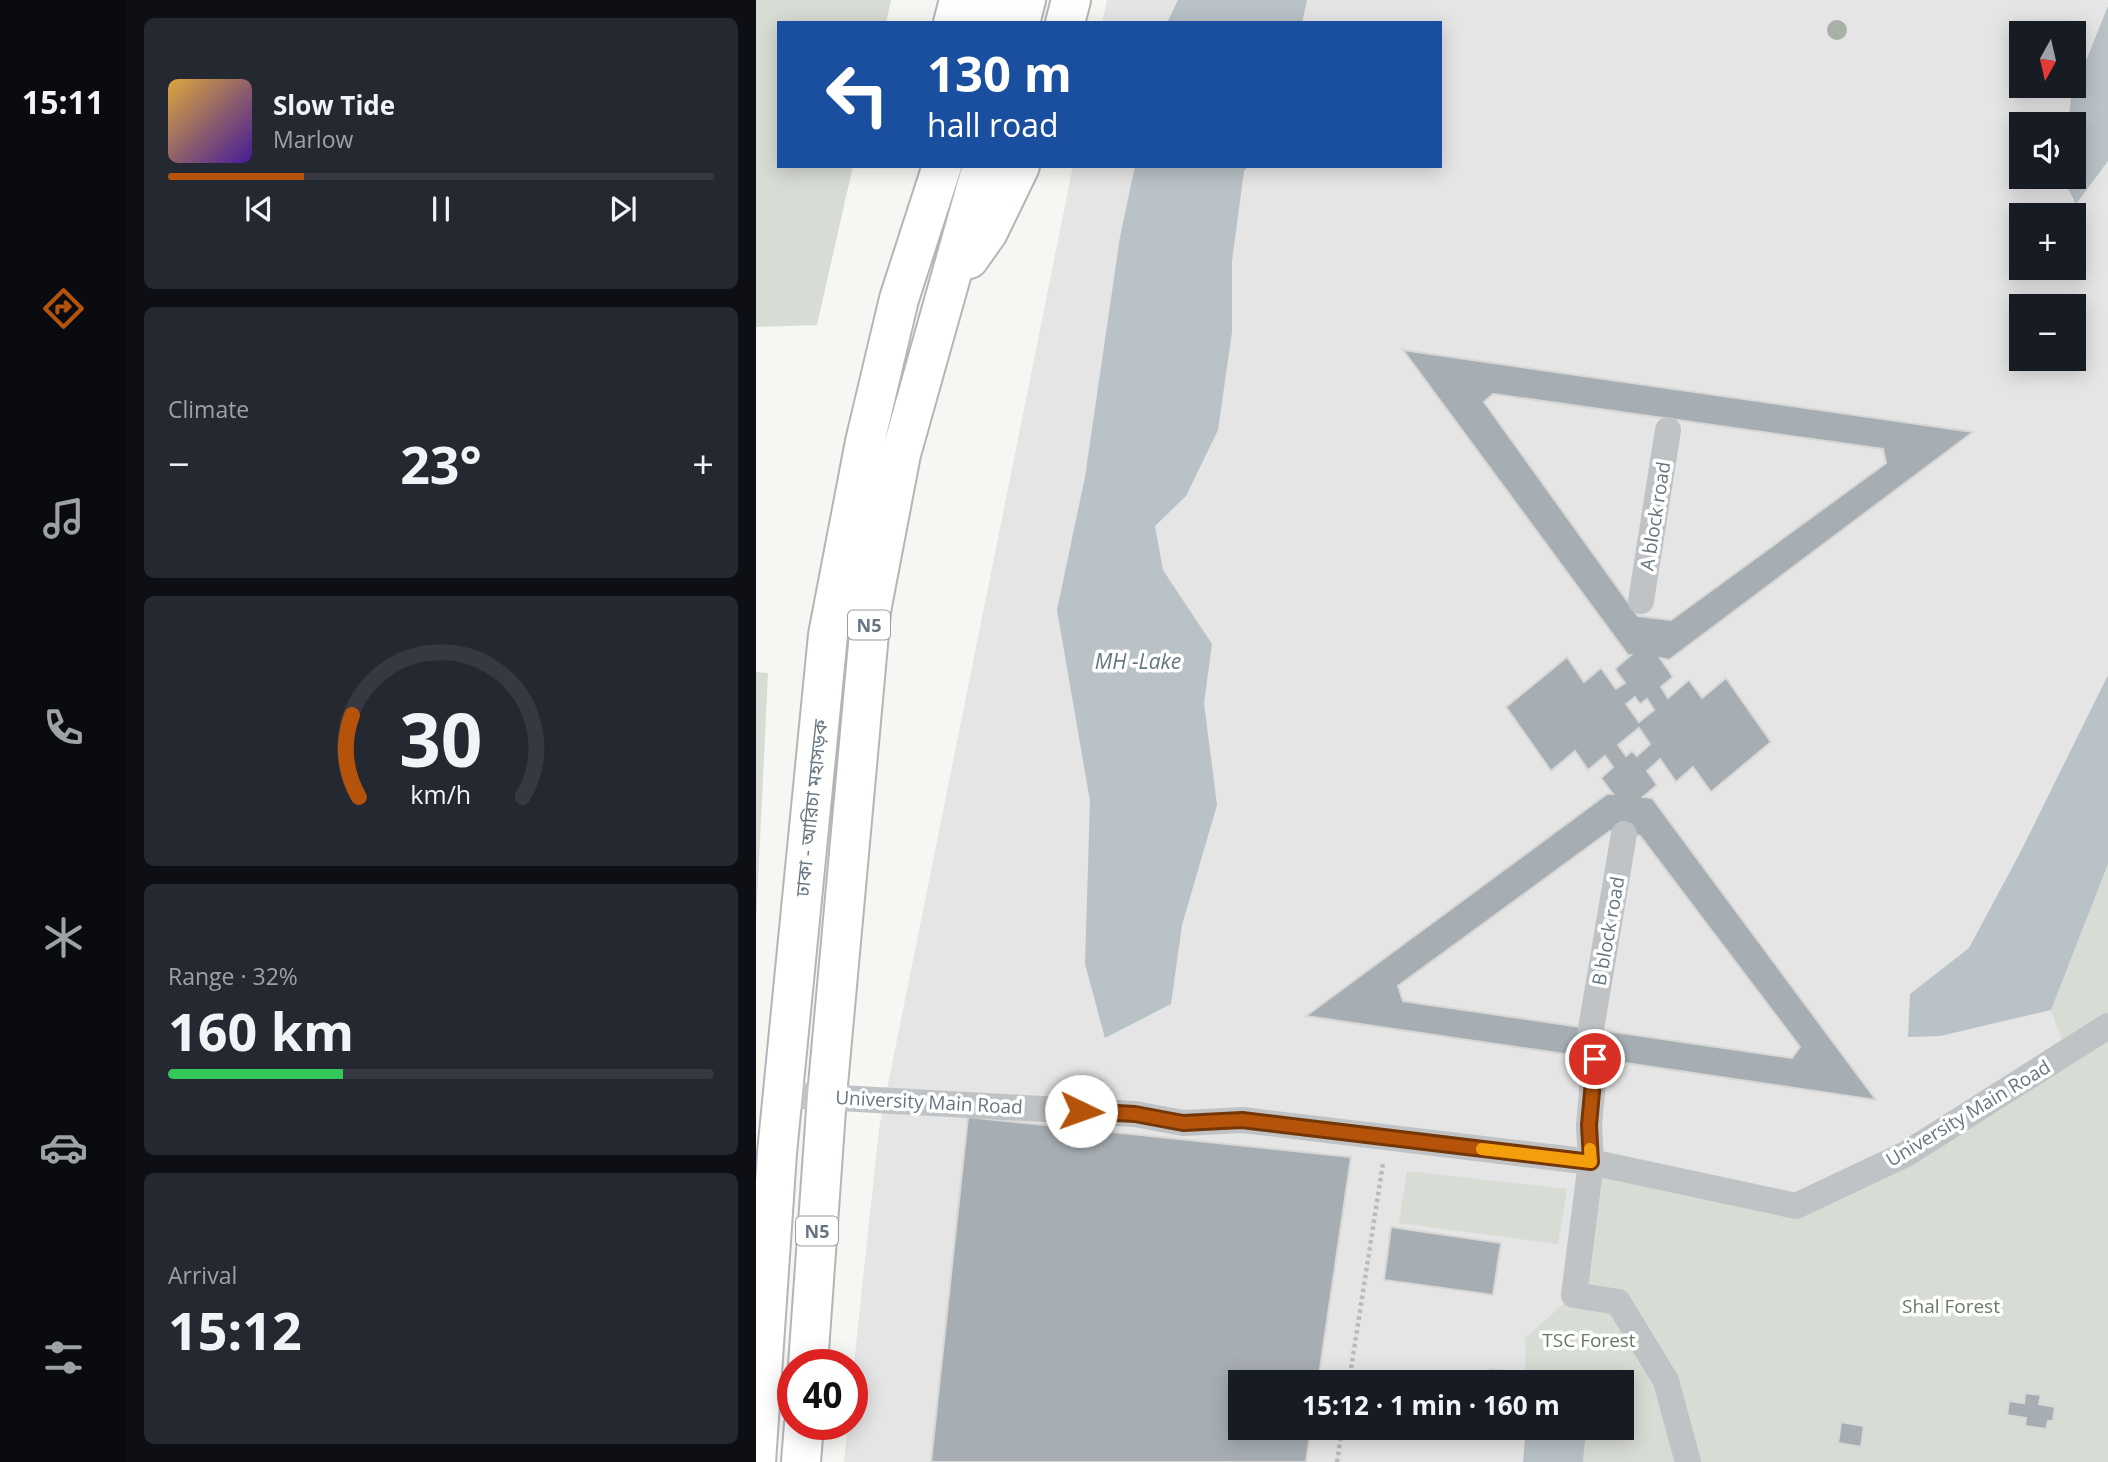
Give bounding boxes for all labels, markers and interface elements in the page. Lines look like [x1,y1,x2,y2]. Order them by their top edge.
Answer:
north arrow [2009,21,2086,98]
map controls [2009,21,2086,371]
text: 130 m [927,40,1072,106]
icon: left [812,49,903,140]
text: 15:11 [22,80,104,123]
text: Slow Tide [273,87,395,123]
text: hall road [927,103,1059,146]
button: sound [2009,112,2086,189]
text: Marlow [273,123,353,155]
icon: previous [240,190,278,228]
icon: pause [422,190,460,228]
icon: next [604,190,642,228]
button: + [2009,203,2086,280]
icon: directions [39,284,88,333]
button: − [2009,294,2086,371]
text: Climate [168,393,249,425]
text: 23° [400,428,482,499]
text: − [168,437,190,489]
text: + [692,437,714,489]
street label: A block road [1634,460,1676,572]
icon: music [39,494,88,543]
road number: N5 [848,610,890,640]
water label: MH -Lake [1095,647,1181,675]
text: 30 [399,689,483,788]
icon: phone [39,703,88,752]
street label: ঢাকা - আরিচা মহাসড়ক [789,717,833,899]
text: km/h [411,777,471,811]
street label: B block road [1586,874,1630,988]
icon: climate [39,913,88,962]
text: Range · 32% [168,960,298,992]
text: 160 km [168,995,354,1066]
pin [1565,1029,1625,1089]
icon: arrive [1576,1040,1614,1078]
street label: University Main Road [1881,1054,2055,1172]
position arrow [1044,1074,1118,1148]
street label: University Main Road [835,1084,1023,1120]
icon: car [39,1123,88,1172]
road number: N5 [796,1216,838,1246]
text: Arrival [168,1259,237,1291]
park label: Shal Forest [1902,1293,2000,1319]
text: 15:12 [168,1294,302,1365]
park label: TSC Forest [1542,1327,1636,1353]
icon: filters [39,1333,88,1382]
speed limit sign: 40 [777,1349,868,1440]
text: 15:12 · 1 min · 160 m [1302,1387,1560,1423]

